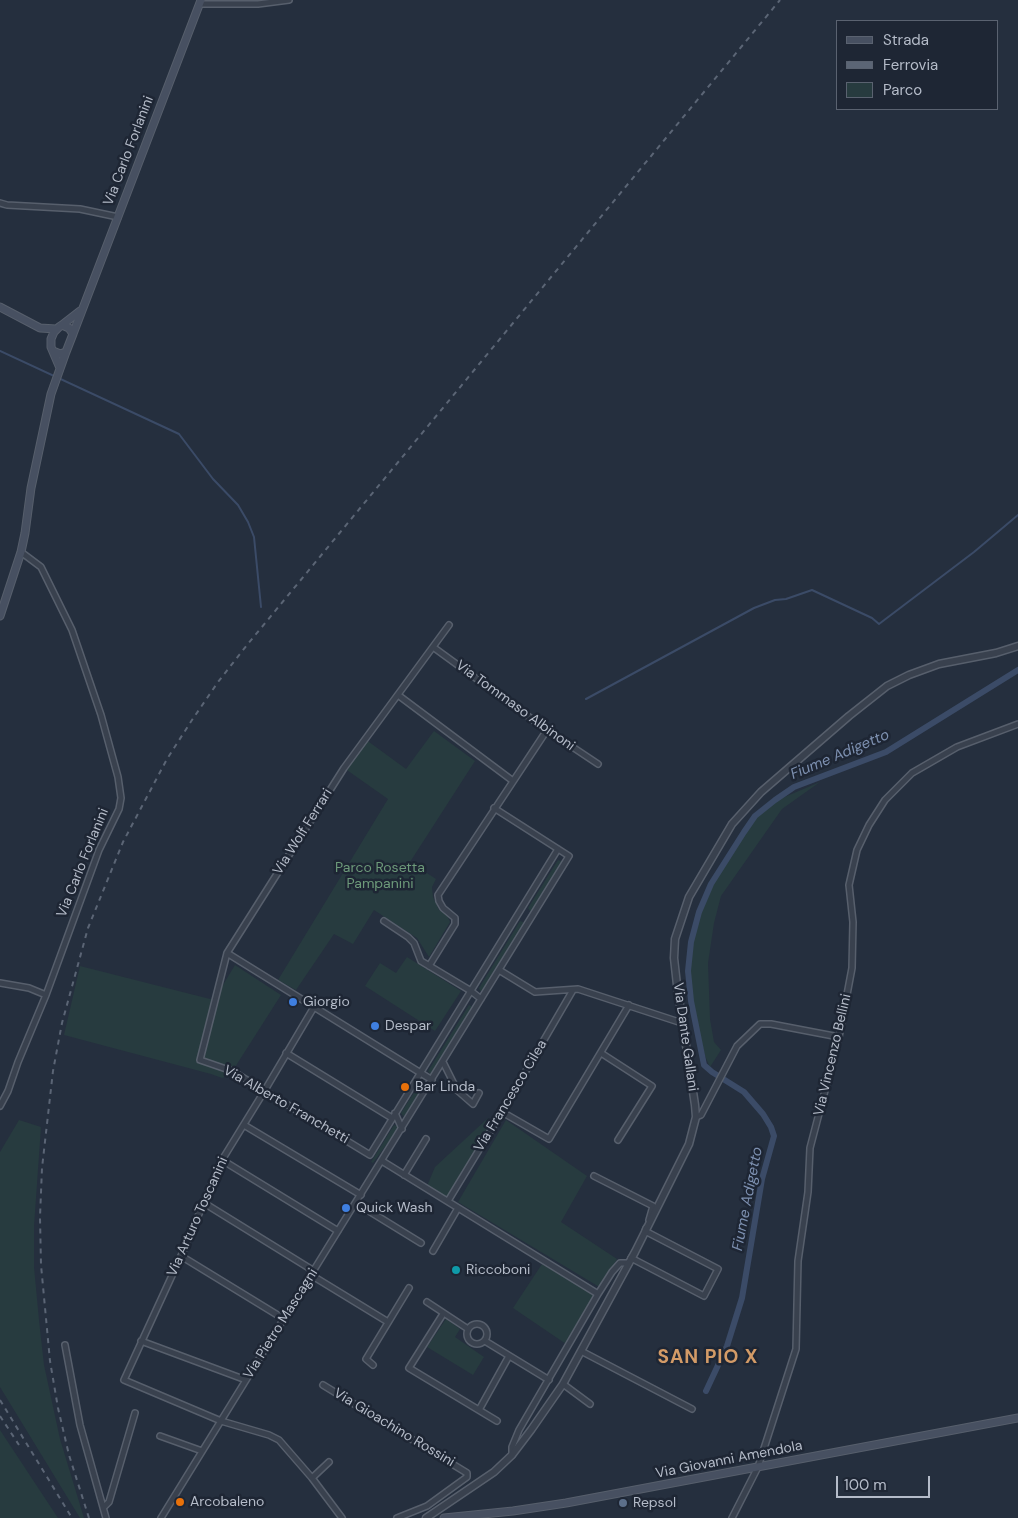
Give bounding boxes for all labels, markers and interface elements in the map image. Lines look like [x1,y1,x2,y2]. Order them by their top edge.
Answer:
legend [836,20,998,110]
text: Strada [883,30,929,50]
text: Ferrovia [883,55,938,75]
text: Parco [883,80,922,100]
street label: Via Carlo Forlanini [100,94,158,208]
street label: Via Tommaso Albinoni [452,657,578,755]
water label: Fiume Adigetto [788,726,892,784]
street label: Via Wolf Ferrari [270,786,336,878]
street label: Via Carlo Forlanini [53,806,113,920]
park label: Parco Rosetta Pampanini [335,860,425,892]
street label: Via Dante Gallani [669,981,701,1093]
street label: Via Vincenzo Bellini [811,992,855,1118]
place label: Giorgio [303,994,350,1010]
marker: Giorgio [287,996,299,1008]
place label: Despar [385,1018,431,1034]
marker: Despar [369,1020,381,1032]
street label: Via Francesco Cilea [471,1037,551,1155]
street label: Via Alberto Franchetti [220,1062,352,1148]
place label: Bar Linda [415,1079,475,1095]
marker: Bar Linda [399,1081,411,1093]
water label: Fiume Adigetto [729,1145,767,1253]
street label: Via Arturo Toscanini [164,1155,232,1279]
place label: Quick Wash [356,1200,433,1216]
marker: Quick Wash [340,1202,352,1214]
place label: Riccoboni [466,1262,530,1278]
marker: Riccoboni [450,1264,462,1276]
street label: Via Pietro Mascagni [240,1266,322,1382]
district label: SAN PIO X [656,1347,760,1369]
street label: Via Gioachino Rossini [330,1385,458,1471]
street label: Via Giovanni Amendola [654,1438,804,1482]
scale bar [838,1466,932,1498]
text: 100 m [844,1475,887,1495]
place label: Arcobaleno [190,1494,264,1510]
place label: Repsol [633,1495,676,1511]
marker: Arcobaleno [174,1496,186,1508]
marker: Repsol [617,1497,629,1509]

